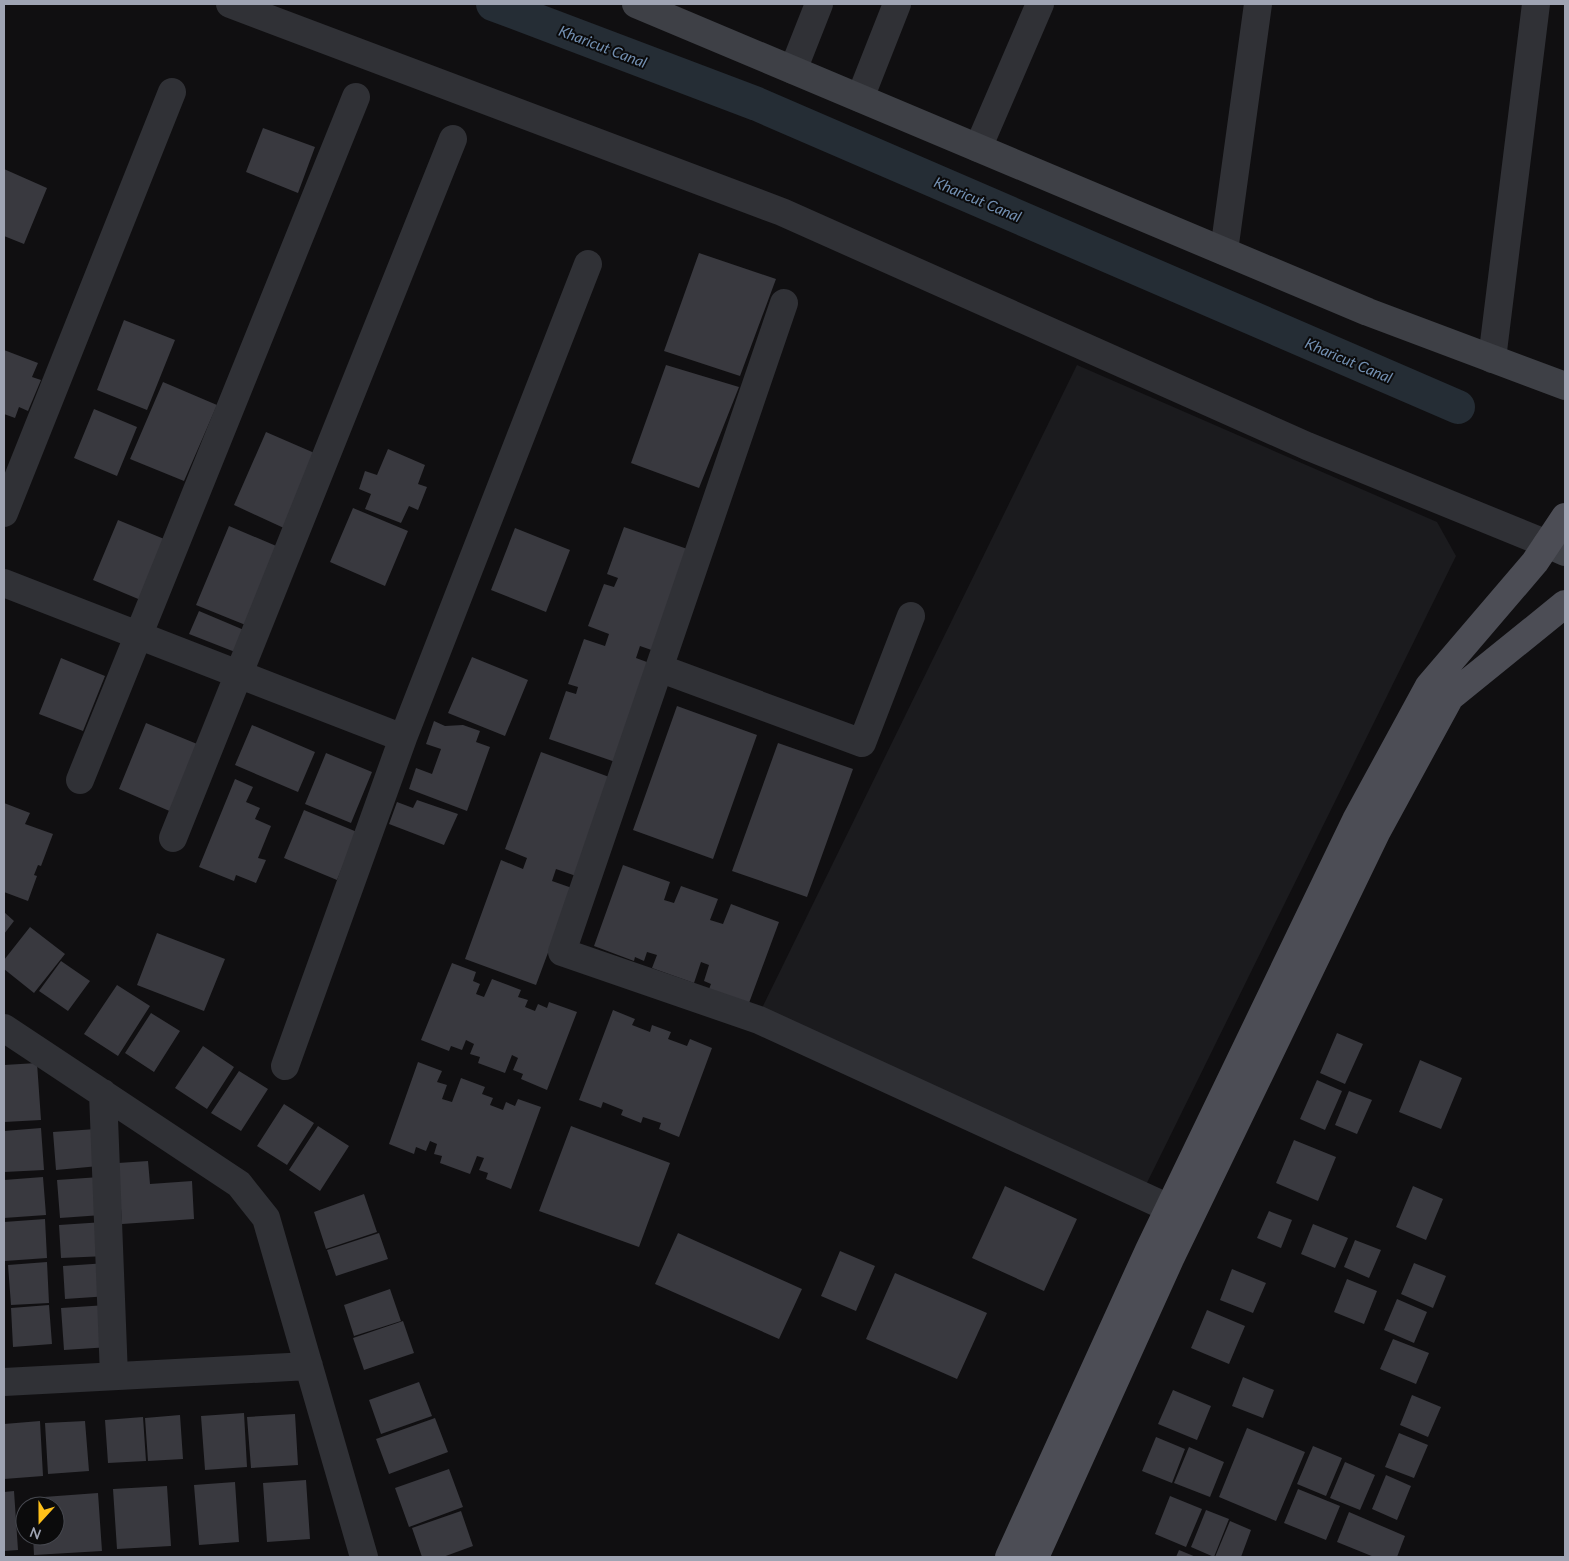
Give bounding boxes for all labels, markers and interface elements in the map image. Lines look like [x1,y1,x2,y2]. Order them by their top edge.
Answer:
water label: Kharicut Canal [556,21,650,71]
water label: Kharicut Canal [932,173,1025,226]
water label: Kharicut Canal [1303,334,1396,387]
north arrow [15,1496,65,1546]
text: N [27,1524,43,1543]

